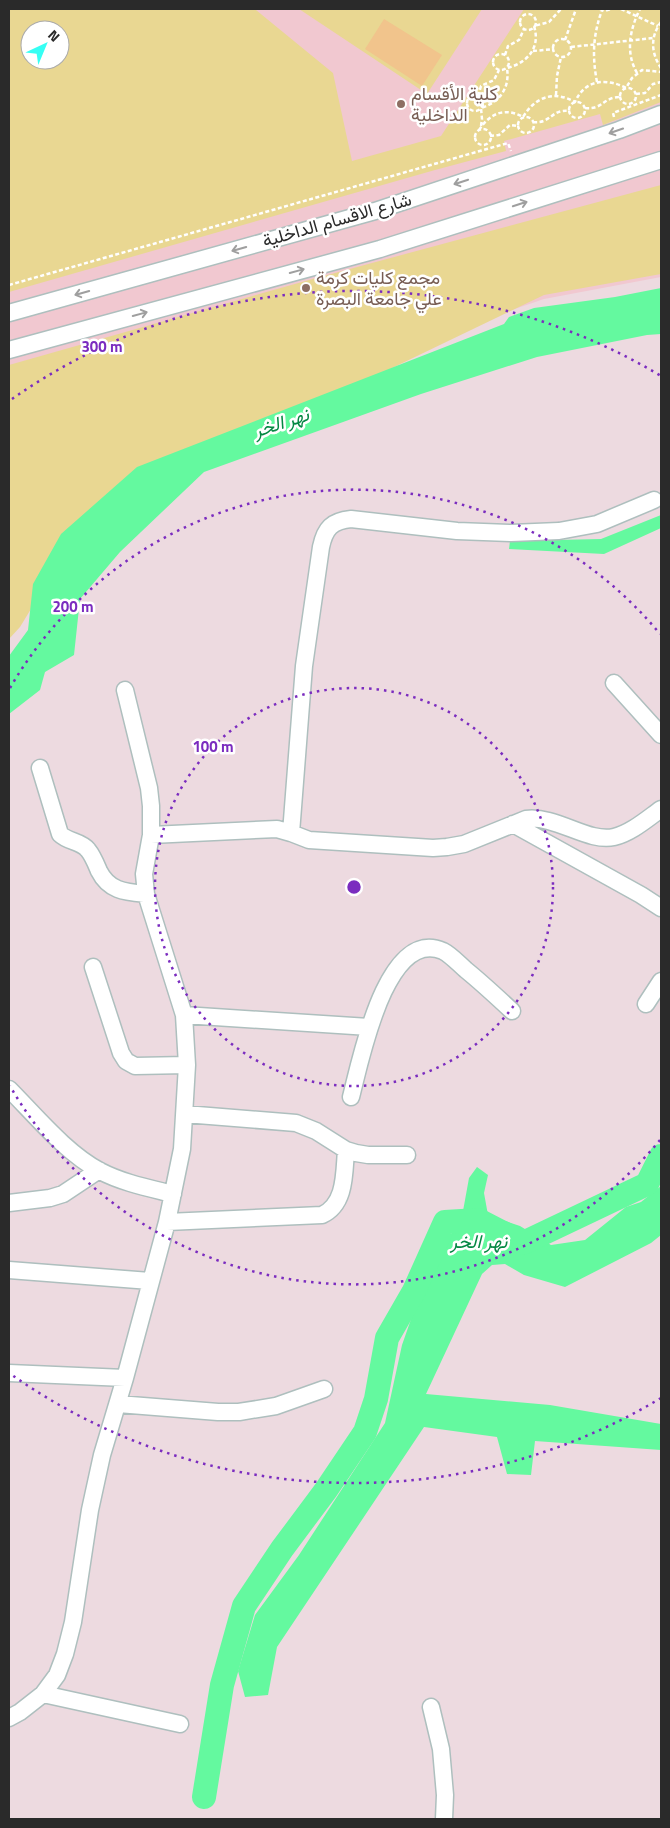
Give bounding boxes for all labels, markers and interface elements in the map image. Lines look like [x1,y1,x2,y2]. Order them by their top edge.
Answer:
north arrow [20,20,70,70]
text: N [44,24,65,46]
place label: كلية الأقسام الداخلية [411,80,498,128]
marker: كلية الأقسام الداخلية [395,98,407,110]
one-way arrow [608,127,624,137]
one-way arrow [454,178,470,188]
street label: شارع الاقسام الداخلية [259,185,415,254]
one-way arrow [511,199,527,208]
one-way arrow [231,245,247,254]
place label: مجمع كليات كرمة علي جامعة البصرة [316,264,442,314]
one-way arrow [289,266,305,275]
marker: مجمع كليات كرمة علي جامعة البصرة [300,282,312,294]
one-way arrow [74,288,90,298]
one-way arrow [132,308,148,318]
text: 300 m [81,335,123,358]
water label: نهر الخر [249,399,314,444]
text: 200 m [52,595,94,618]
text: 100 m [192,735,234,758]
centre of rings [345,878,363,896]
water label: نهر الخر [450,1226,509,1255]

